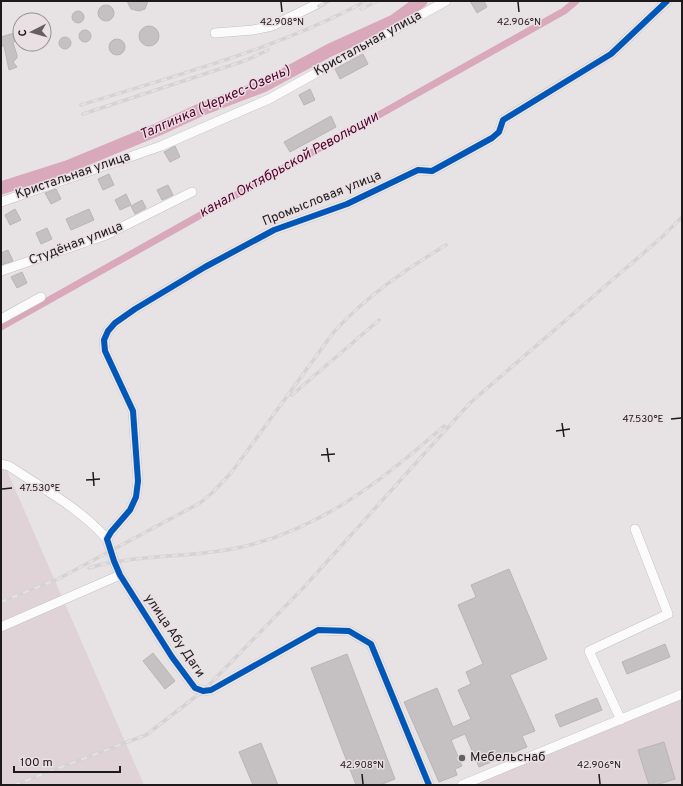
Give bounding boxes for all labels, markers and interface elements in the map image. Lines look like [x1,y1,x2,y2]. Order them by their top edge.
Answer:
street label: Кристальная улица [311,8,425,80]
north arrow [12,12,52,52]
text: 42.908°N [260,16,304,29]
text: 42.906°N [497,16,541,29]
text: С [16,29,30,37]
water label: Талгинка (Черкес-Озень) [137,62,293,144]
water label: канал Октябрьской Революции [196,108,383,222]
street label: Кристальная улица [13,149,133,203]
street label: Промысловая улица [260,168,384,230]
street label: Студёная улица [27,219,125,269]
text: 47.530°E [622,413,664,426]
text: 47.530°E [19,482,61,495]
street label: улица Абу Даги [140,591,208,681]
scale bar [14,748,120,774]
place label: Мебельснаб [470,750,545,766]
marker: Мебельснаб [457,753,467,763]
text: 100 m [20,755,53,771]
text: 42.908°N [340,759,384,772]
text: 42.906°N [577,759,621,772]

